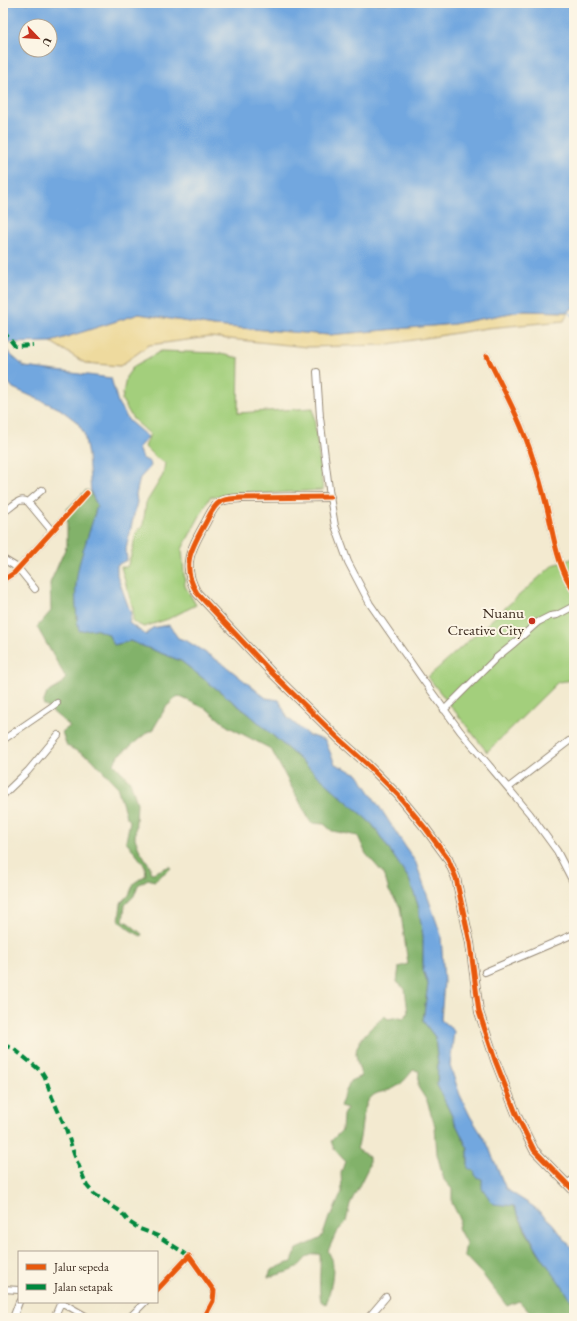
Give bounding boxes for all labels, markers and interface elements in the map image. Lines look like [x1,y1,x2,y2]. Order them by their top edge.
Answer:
north arrow [18,18,58,58]
text: U [39,36,55,50]
place label: Nuanu Creative City [447,603,524,639]
marker: Nuanu Creative City [527,616,537,626]
legend [18,1251,158,1303]
text: Jalur sepeda [53,1259,109,1275]
text: Jalan setapak [53,1279,113,1295]

